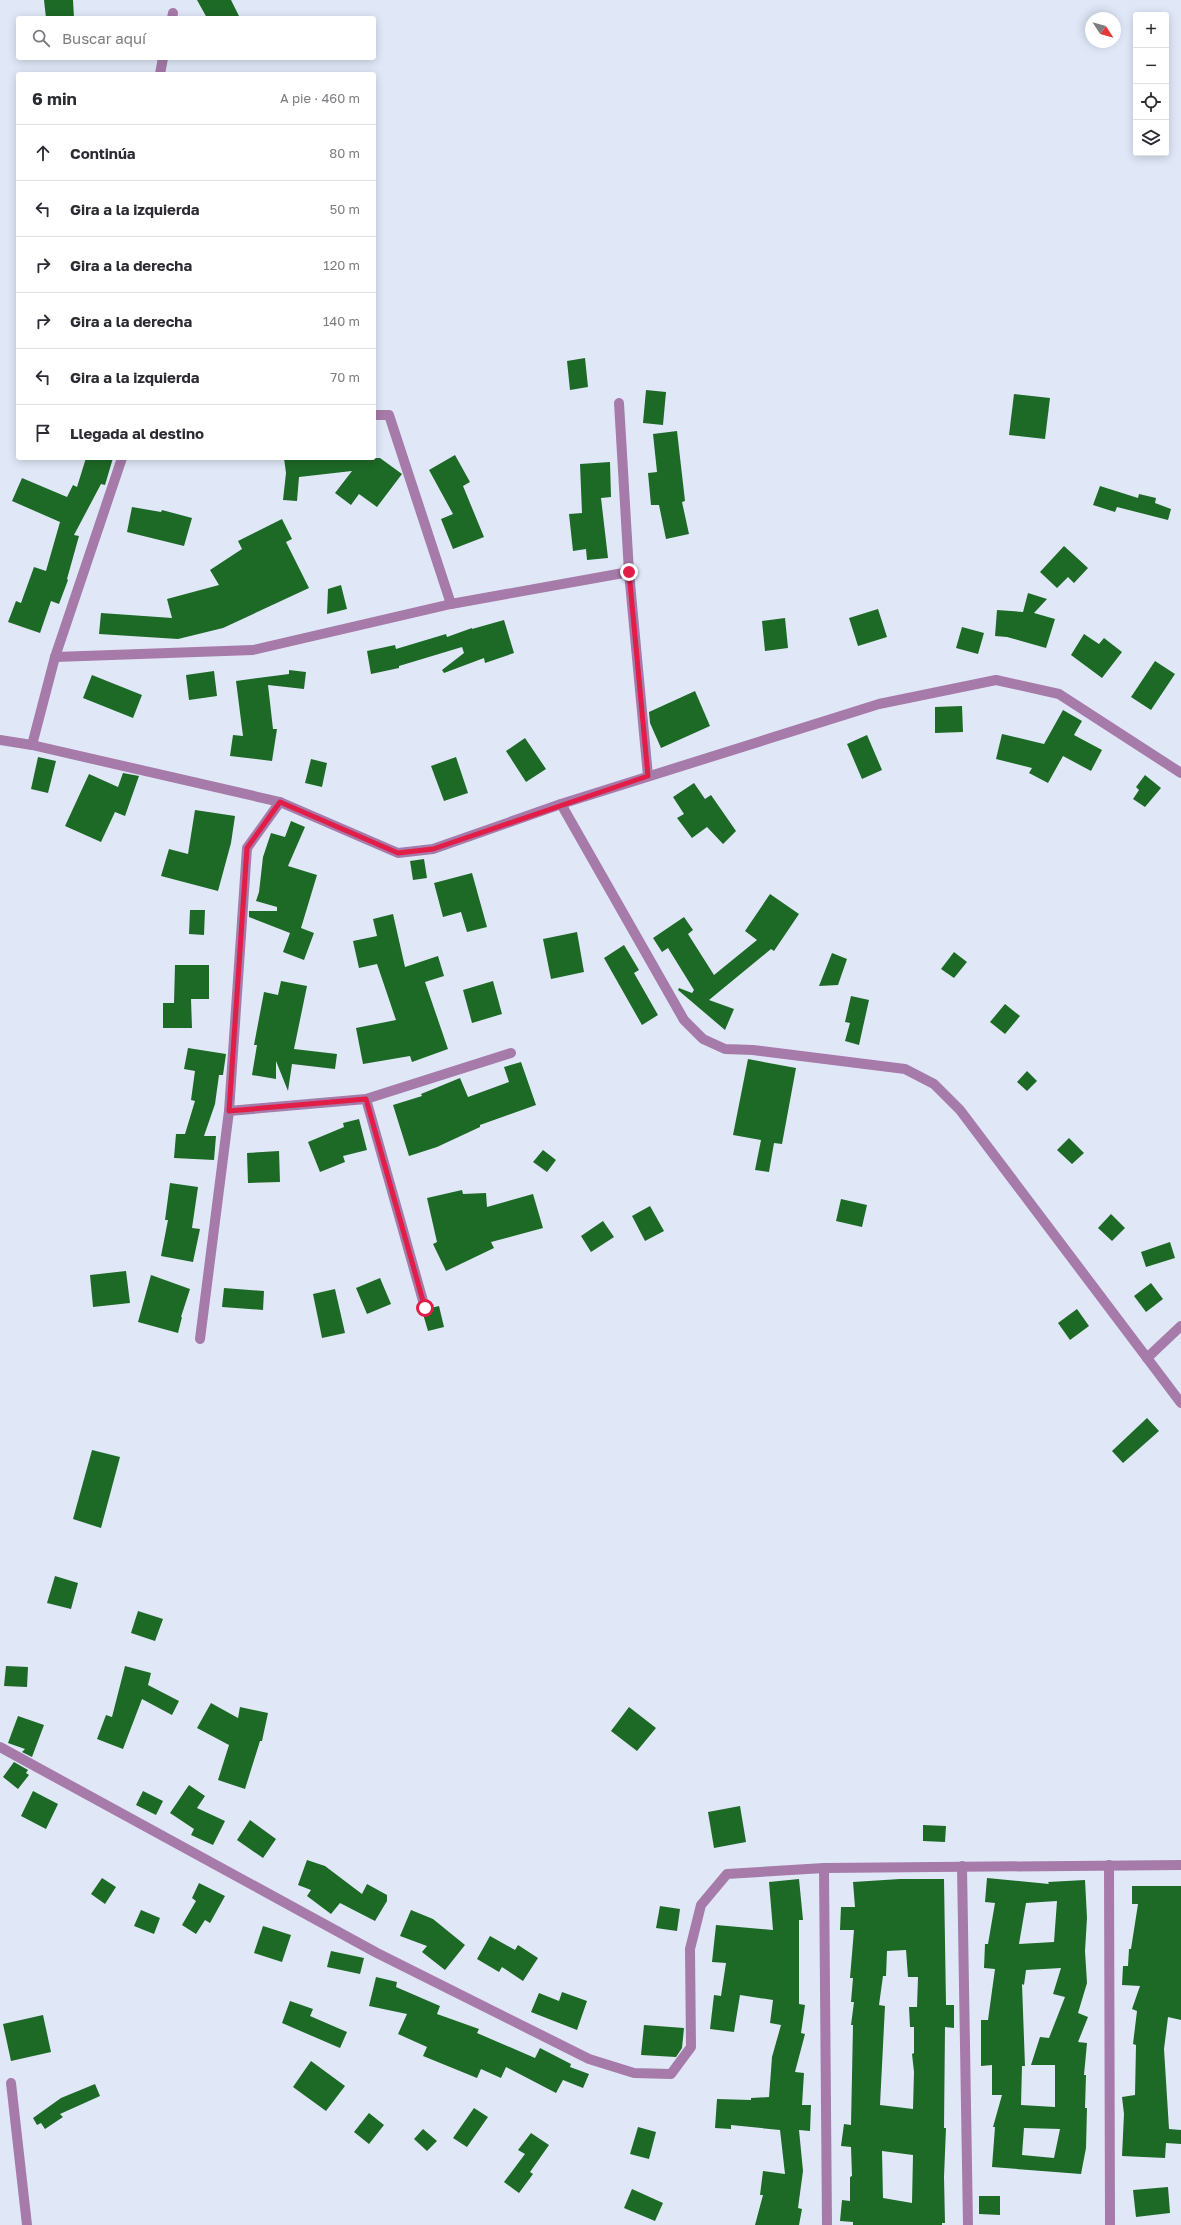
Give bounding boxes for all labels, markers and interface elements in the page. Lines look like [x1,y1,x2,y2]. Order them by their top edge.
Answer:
north arrow [1085,12,1121,48]
map controls [1133,12,1169,156]
button: + [1133,12,1169,48]
search box [16,16,376,60]
icon: search [30,27,52,49]
text: Buscar aquí [62,29,146,47]
button: − [1133,48,1169,84]
button: locate [1133,84,1169,120]
text: 6 min [32,88,77,109]
text: A pie · 460 m [280,90,360,106]
button: layers [1133,120,1169,156]
icon: ahead [32,142,54,164]
text: Continúa [70,144,136,162]
text: 80 m [329,145,360,161]
icon: left [32,198,54,220]
text: Gira a la izquierda [70,200,200,218]
text: 50 m [330,201,360,217]
icon: right [32,254,54,276]
text: Gira a la derecha [70,256,192,274]
text: 120 m [323,257,360,273]
icon: right [32,310,54,332]
text: Gira a la derecha [70,312,192,330]
text: 140 m [323,313,360,329]
icon: left [32,366,54,388]
text: Gira a la izquierda [70,368,200,386]
text: 70 m [330,369,360,385]
icon: arrive [32,422,54,444]
text: Llegada al destino [70,424,204,442]
route end [620,563,638,581]
route start [416,1299,434,1317]

